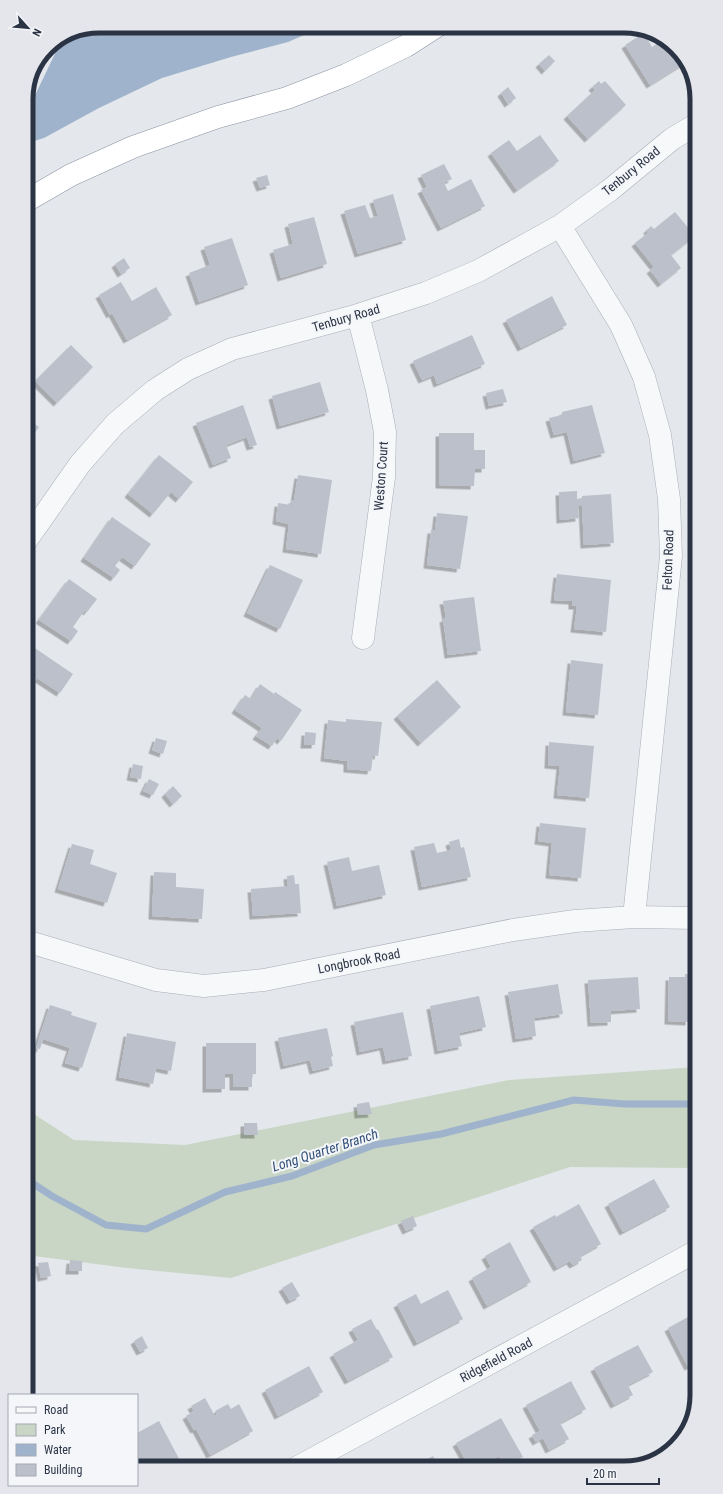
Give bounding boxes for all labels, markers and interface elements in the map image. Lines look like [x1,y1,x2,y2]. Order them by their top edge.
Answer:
north arrow [8,8,48,48]
text: N [29,26,44,38]
street label: Tenbury Road [599,143,663,199]
street label: Tenbury Road [310,301,382,335]
street label: Weston Court [371,441,391,511]
street label: Felton Road [659,529,677,591]
street label: Longbrook Road [317,946,401,976]
water label: Long Quarter Branch [270,1125,380,1175]
street label: Ridgefield Road [457,1335,535,1385]
legend [8,1394,138,1486]
text: Road [44,1403,68,1417]
text: Park [44,1423,66,1437]
text: Water [44,1443,72,1457]
scale bar [587,1460,659,1486]
text: Building [44,1463,82,1477]
text: 20 m [593,1467,617,1481]

